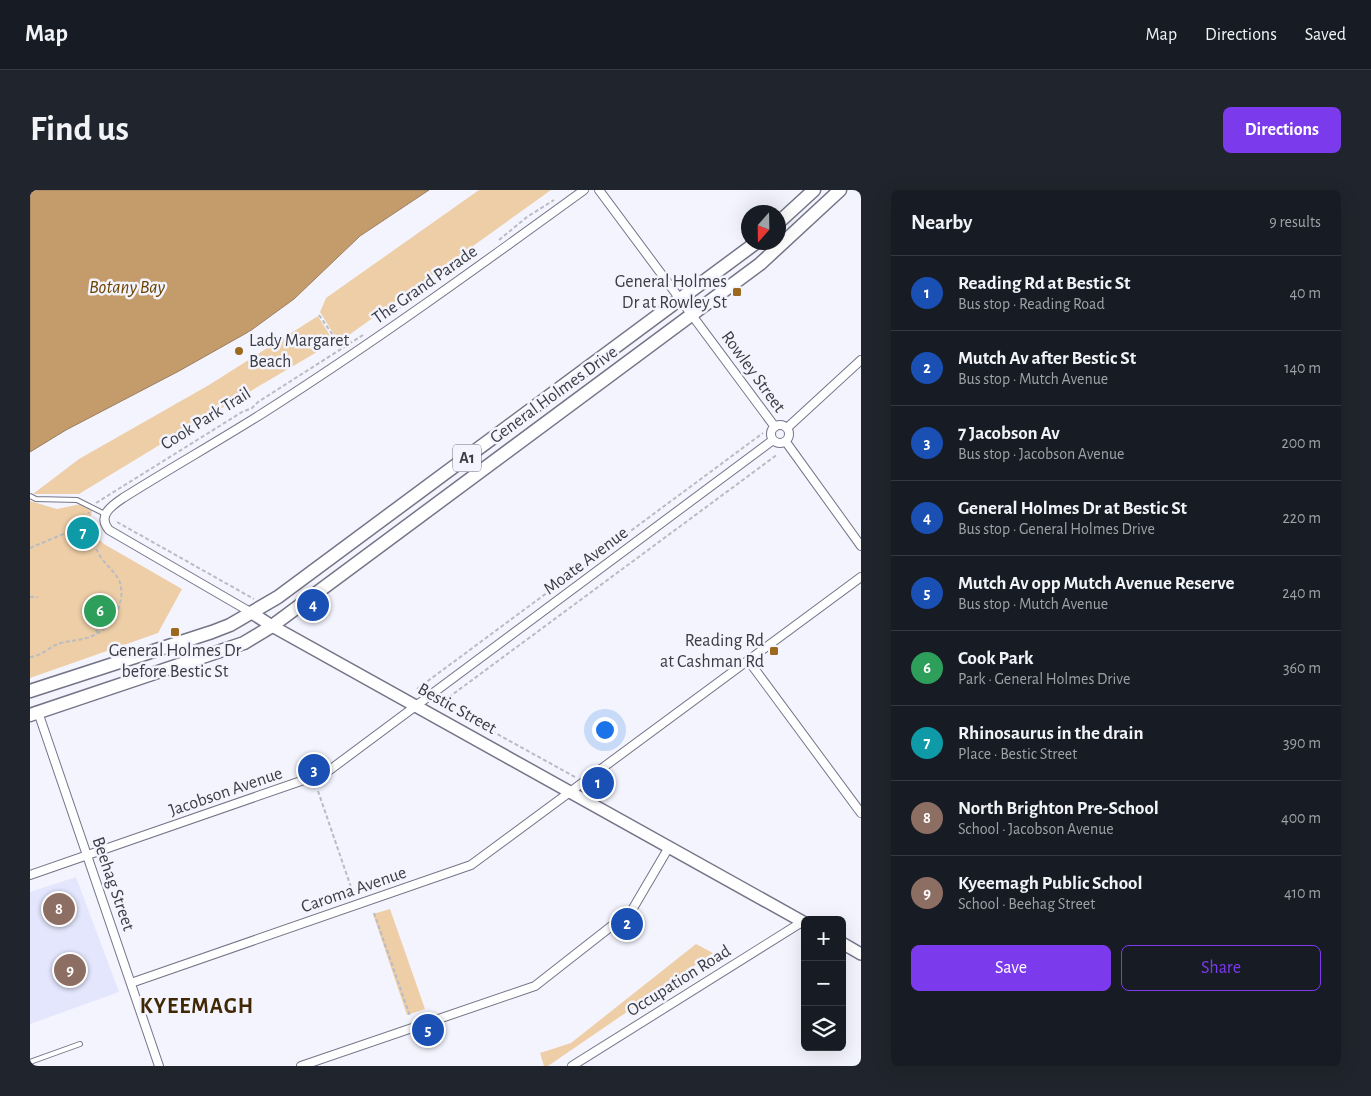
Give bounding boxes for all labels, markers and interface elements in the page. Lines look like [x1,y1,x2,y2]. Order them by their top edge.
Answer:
text: Map [25,22,68,46]
text: Map [1146,26,1177,44]
text: Directions [1205,26,1277,44]
text: Saved [1305,26,1346,44]
button: Directions [1223,107,1341,153]
text: Find us [30,112,129,147]
north arrow [741,205,786,250]
text: Nearby [911,212,972,233]
text: 9 results [1269,214,1321,230]
street label: The Grand Parade [369,242,481,328]
place label: General Holmes Dr at Rowley St [615,273,727,312]
text: Reading Rd at Bestic St [958,274,1131,293]
water label: Botany Bay [89,278,165,297]
text: 1 [924,285,930,301]
text: 40 m [1289,285,1321,301]
marker: General Holmes Dr at Rowley St [731,286,743,298]
text: Bus stop · Reading Road [958,296,1105,312]
street label: Rowley Street [718,328,789,416]
place label: Lady Margaret Beach [249,332,349,371]
street label: General Holmes Drive [487,343,621,447]
marker: Lady Margaret Beach [233,345,245,357]
text: Mutch Av after Bestic St [958,349,1136,368]
text: 2 [923,360,931,376]
text: 140 m [1284,360,1321,376]
text: Bus stop · Mutch Avenue [958,371,1108,387]
street label: Cook Park Trail [158,384,254,454]
text: 7 Jacobson Av [958,424,1060,443]
text: 3 [924,435,930,451]
text: 200 m [1281,435,1321,451]
road number: A1 [453,444,481,472]
text: Bus stop · Jacobson Avenue [958,446,1124,462]
text: General Holmes Dr at Bestic St [958,499,1187,518]
text: 4 [923,510,931,526]
text: 220 m [1283,510,1321,526]
pin: 7 [67,514,99,552]
text: Bus stop · General Holmes Drive [958,521,1155,537]
street label: Moate Avenue [541,524,631,598]
text: Mutch Av opp Mutch Avenue Reserve [958,574,1234,593]
text: 5 [924,585,930,601]
text: 240 m [1282,585,1321,601]
pin: 4 [297,586,329,624]
pin: 6 [84,592,116,630]
text: Bus stop · Mutch Avenue [958,596,1108,612]
marker: General Holmes Dr before Bestic St [169,626,181,638]
place label: Reading Rd at Cashman Rd [660,632,764,671]
place label: General Holmes Dr before Bestic St [109,642,242,681]
marker: Reading Rd at Cashman Rd [768,645,780,657]
text: Cook Park [958,649,1034,668]
text: 6 [923,660,931,676]
text: 360 m [1283,660,1321,676]
text: Park · General Holmes Drive [958,671,1130,687]
street label: Bestic Street [415,680,500,738]
your location [592,717,618,743]
text: Rhinosaurus in the drain [958,724,1143,743]
text: 7 [924,735,930,751]
text: 390 m [1283,735,1321,751]
text: Place · Bestic Street [958,746,1077,762]
pin: 3 [298,751,330,789]
street label: Jacobson Avenue [167,764,285,820]
pin: 1 [582,764,614,802]
text: North Brighton Pre-School [958,799,1159,818]
text: 8 [923,810,931,826]
text: 400 m [1281,810,1321,826]
text: School · Jacobson Avenue [958,821,1114,837]
street label: Beehag Street [89,835,138,933]
street label: Caroma Avenue [299,864,409,916]
text: Kyeemagh Public School [958,874,1142,893]
text: 9 [923,885,931,901]
text: 410 m [1284,885,1321,901]
pin: 8 [43,890,75,928]
text: School · Beehag Street [958,896,1095,912]
pin: 2 [611,905,643,943]
map controls [801,916,846,1051]
button: + [801,916,846,961]
street label: Occupation Road [624,942,734,1020]
button: Save [911,945,1111,991]
button: Share [1121,945,1321,991]
pin: 9 [54,951,86,989]
button: − [801,961,846,1006]
district label: KYEEMAGH [140,995,254,1017]
button: layers [801,1006,846,1051]
pin: 5 [412,1011,444,1049]

